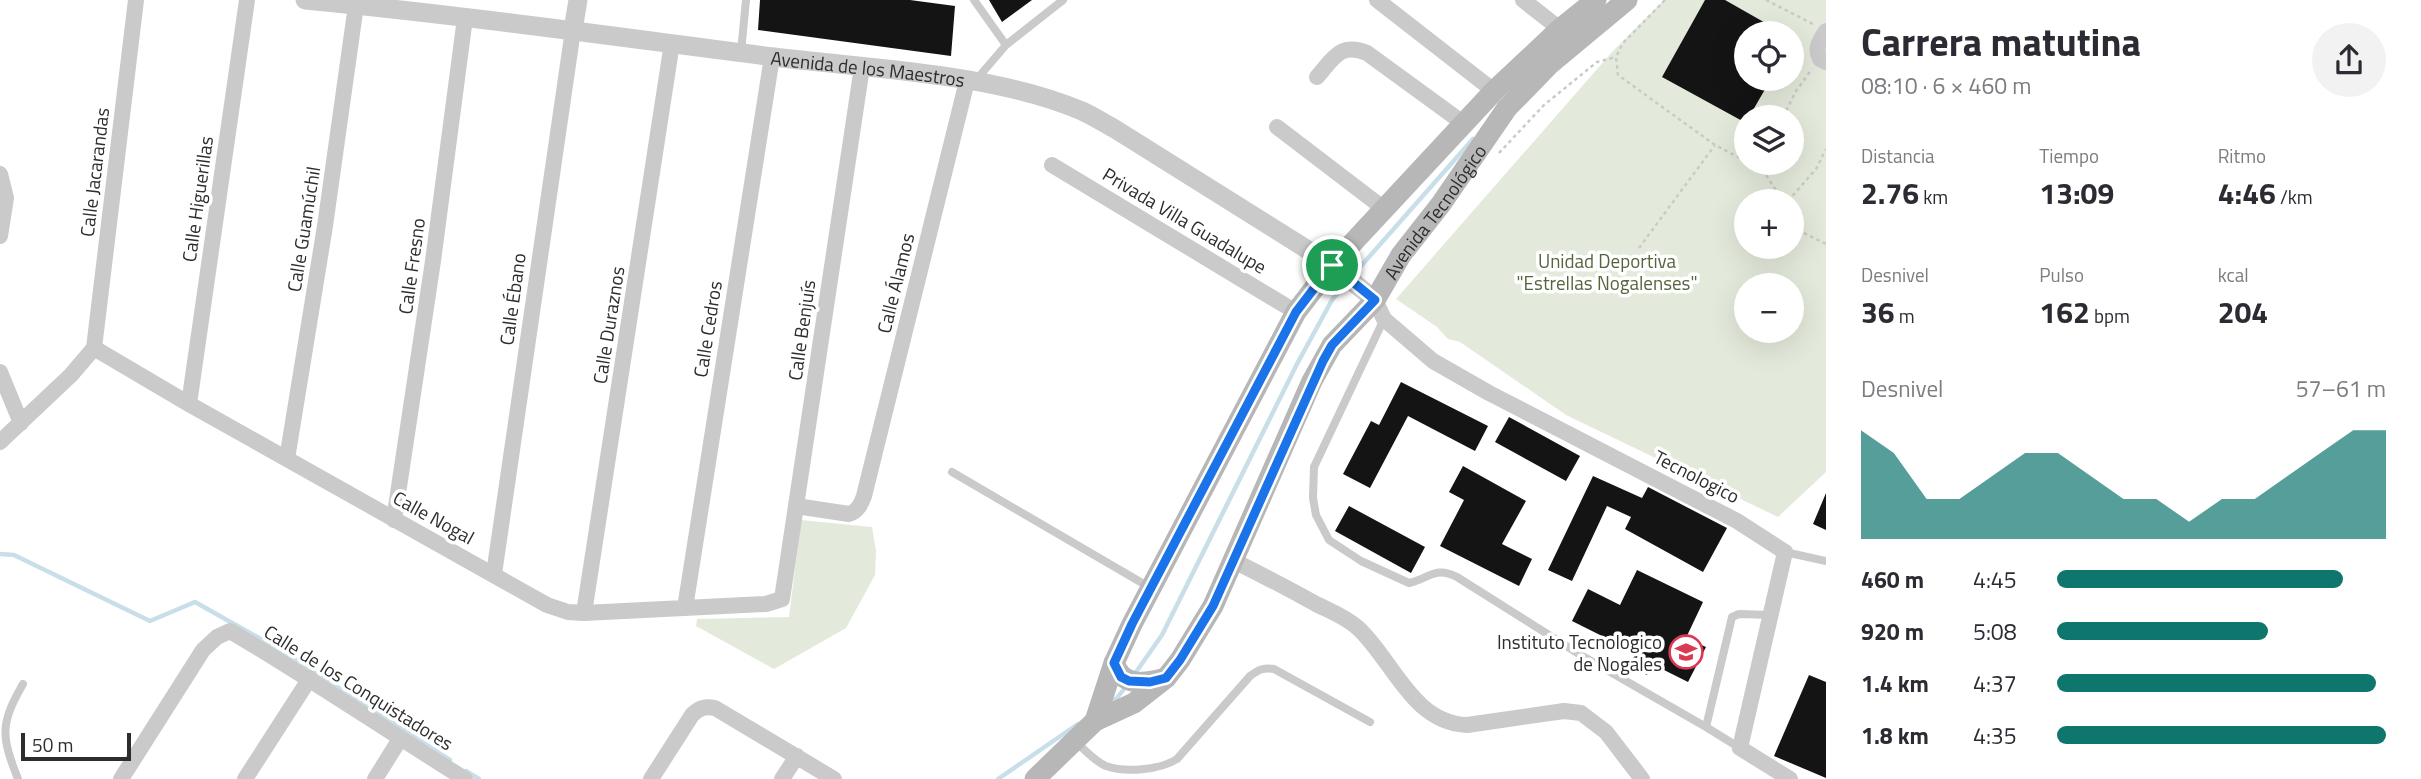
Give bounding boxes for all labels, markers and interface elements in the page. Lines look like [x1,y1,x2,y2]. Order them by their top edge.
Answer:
text: Carrera matutina [1861,13,2141,71]
map controls [1734,21,1804,343]
button: locate [1734,21,1804,91]
button: share [2312,23,2386,97]
street label: Avenida de los Maestros [769,42,967,94]
text: 08:10 · 6 × 460 m [1861,68,2031,103]
button: layers [1734,105,1804,175]
street label: Calle Jacarandas [72,106,116,238]
street label: Calle Higuerillas [174,134,220,264]
street label: Avenida Tecnológico [1376,138,1493,284]
text: Distancia [1861,141,1935,170]
text: Tiempo [2039,141,2099,170]
text: Ritmo [2218,141,2266,170]
street label: Privada Villa Guadalupe [1097,159,1273,281]
street label: Calle Guamúchil [279,164,327,294]
text: 2.76 [1861,170,1919,216]
text: 13:09 [2039,170,2114,216]
text: 4:46 [2218,170,2276,216]
text: km [1919,182,1948,211]
text: /km [2276,182,2313,211]
button: + [1734,189,1804,259]
street label: Calle Fresno [390,216,432,316]
street label: Calle Álamos [869,230,921,336]
pin [1302,235,1362,295]
icon: arrive [1313,246,1351,284]
park label: Unidad Deportiva "Estrellas Nogalenses" [1517,246,1698,297]
street label: Calle Ébano [491,251,533,347]
text: Desnivel [1861,260,1929,289]
text: Pulso [2039,260,2084,289]
text: kcal [2218,260,2249,289]
street label: Calle Duraznos [584,264,632,386]
button: − [1734,273,1804,343]
street label: Calle Cedros [685,278,729,379]
street label: Calle Benjuís [780,278,822,382]
text: 36 [1861,289,1895,335]
text: 162 [2039,289,2090,335]
text: 204 [2218,289,2268,335]
text: m [1895,301,1915,330]
text: bpm [2090,301,2130,330]
text: Desnivel [1861,371,1943,406]
text: 57–61 m [2296,371,2386,406]
street label: Tecnologico [1649,442,1745,510]
street label: Calle Nogal [388,483,480,551]
text: 460 m [1861,562,1924,597]
text: 4:45 [1973,562,2017,597]
text: 920 m [1861,614,1924,649]
text: 5:08 [1973,614,2017,649]
street label: Calle de los Conquistadores [259,617,459,757]
place label: Instituto Tecnologico de Nogales [1497,627,1662,678]
school or university icon: Instituto Tecnologico de Nogales [1667,633,1705,671]
text: 1.4 km [1861,666,1929,701]
text: 4:37 [1973,666,2017,701]
text: 1.8 km [1861,718,1929,753]
text: 4:35 [1973,718,2017,753]
scale bar [21,730,131,762]
text: 50 m [32,730,73,759]

